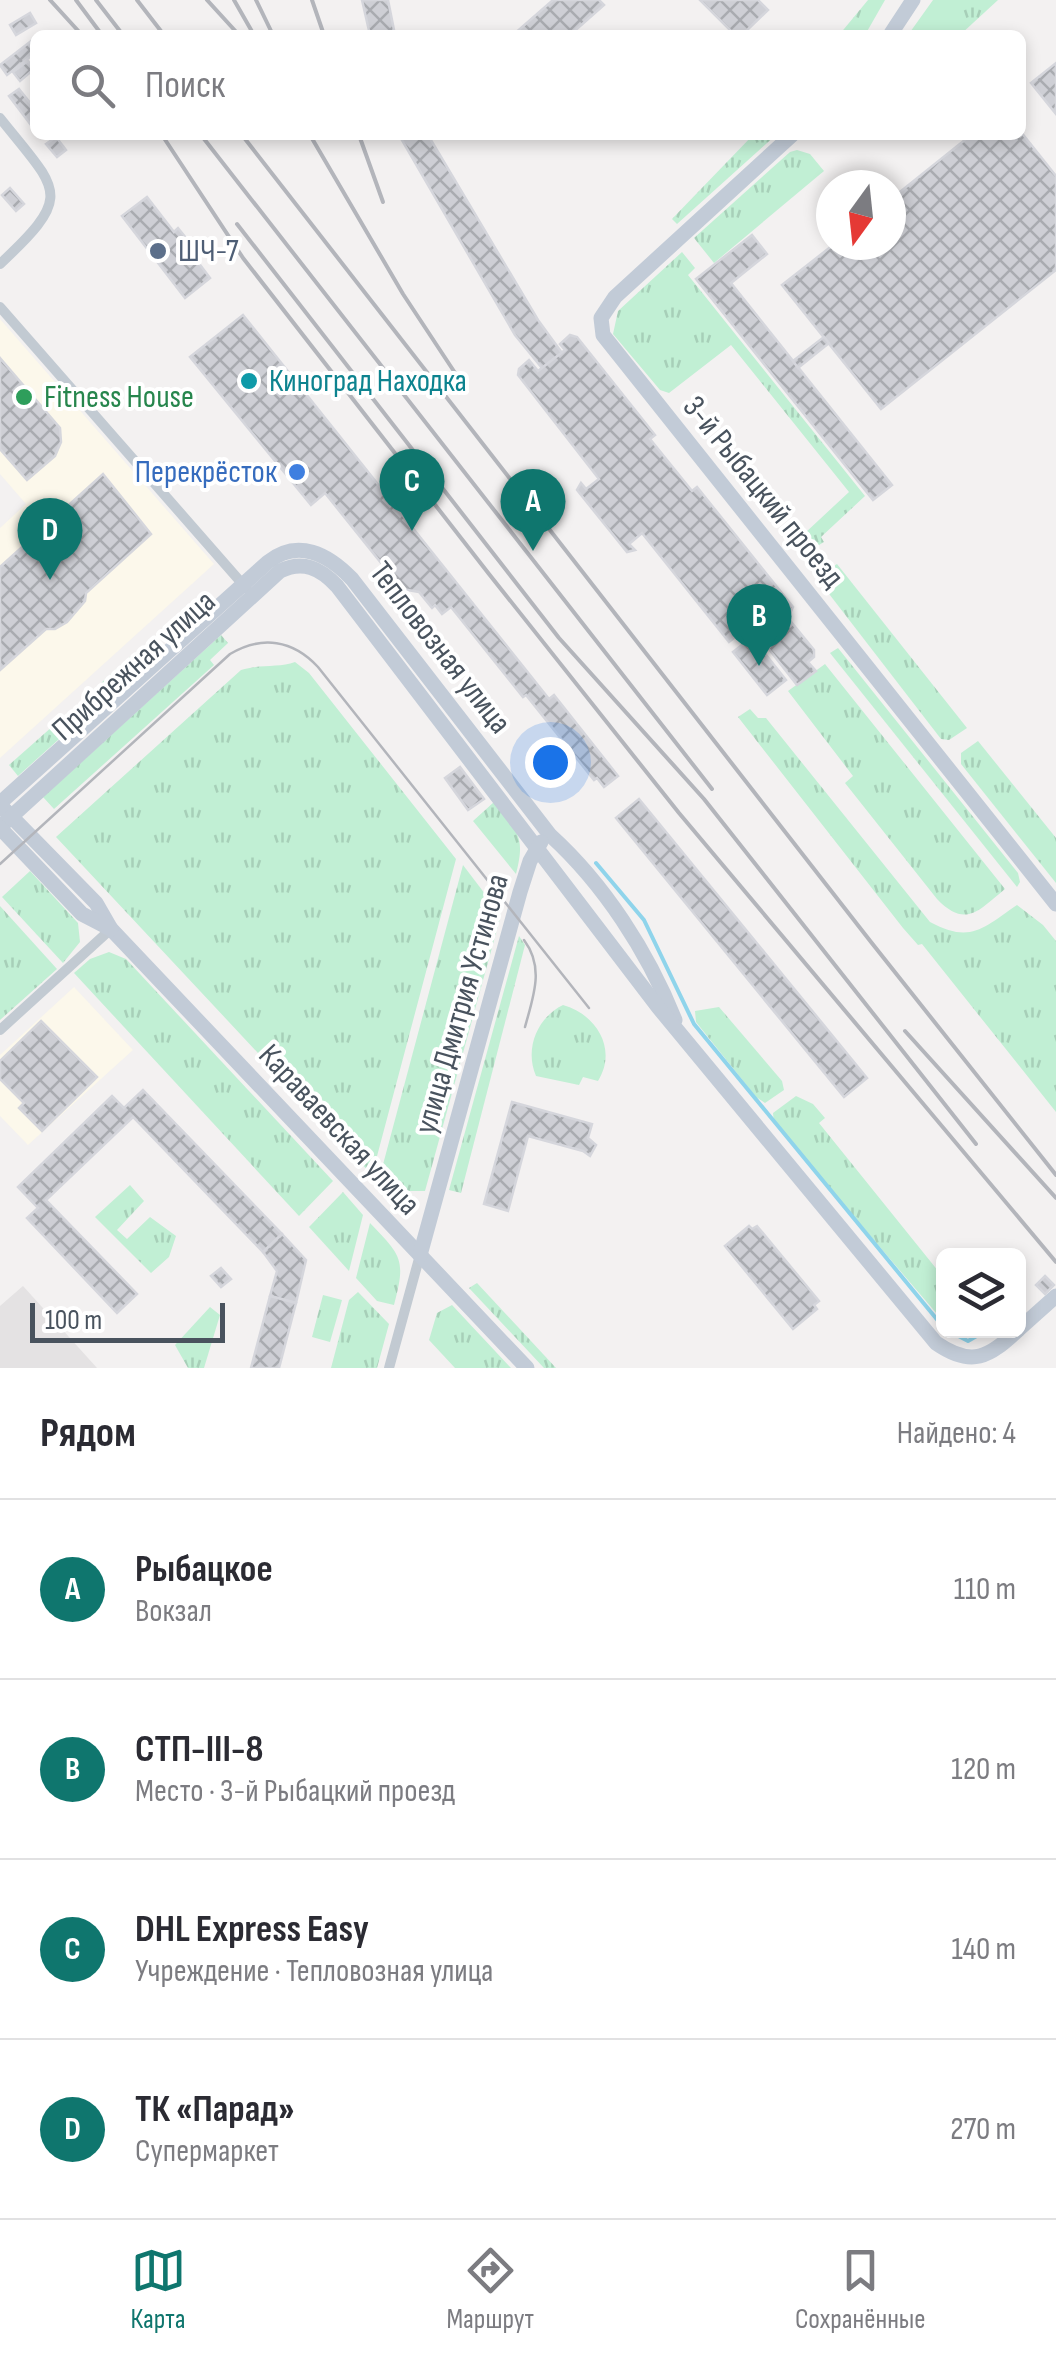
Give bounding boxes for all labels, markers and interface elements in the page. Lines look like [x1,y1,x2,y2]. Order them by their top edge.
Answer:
search box [30,30,1026,140]
icon: search [65,58,120,113]
text: Поиск [145,63,225,108]
north arrow [816,170,906,260]
place label: ШЧ-7 [178,232,239,271]
marker: ШЧ-7 [147,240,169,262]
place label: Киноград Находка [269,362,467,401]
marker: Киноград Находка [238,370,260,392]
place label: Fitness House [44,378,194,417]
marker: Fitness House [13,386,35,408]
street label: 3-й Рыбацкий проезд [674,388,852,596]
pin: C [380,448,444,531]
place label: Перекрёсток [135,453,278,492]
marker: Перекрёсток [286,461,308,483]
pin: A [500,468,566,551]
pin: D [18,498,82,580]
street label: Тепловозная улица [361,554,519,742]
street label: Прибрежная улица [44,582,224,750]
pin: B [726,584,792,666]
your location [525,737,576,788]
street label: улица Дмитрия Устинова [406,870,518,1138]
street label: Караваевская улица [250,1036,428,1224]
map controls [936,1248,1026,1338]
button: layers [936,1248,1026,1338]
scale bar [30,1298,225,1342]
text: 100 m [45,1304,102,1337]
text: Рядом [40,1408,136,1459]
text: Найдено: 4 [897,1414,1016,1453]
text: Рыбацкое [135,1547,273,1592]
text: A [65,1570,80,1609]
text: 110 m [954,1570,1016,1609]
text: Вокзал [135,1592,212,1631]
text: СТП-III-8 [135,1727,264,1772]
text: B [65,1750,80,1789]
text: 120 m [951,1750,1016,1789]
text: Место · 3-й Рыбацкий проезд [135,1772,455,1811]
text: DHL Express Easy [135,1907,369,1952]
text: C [64,1930,81,1969]
text: 140 m [952,1930,1016,1969]
text: Учреждение · Тепловозная улица [135,1952,493,1991]
text: ТК «Парад» [135,2087,295,2132]
text: D [64,2110,81,2149]
text: 270 m [950,2110,1016,2149]
text: Супермаркет [135,2132,279,2171]
tab: Карта [130,2243,186,2336]
tab: Маршрут [446,2243,534,2336]
tab: Сохранённые [795,2243,926,2336]

